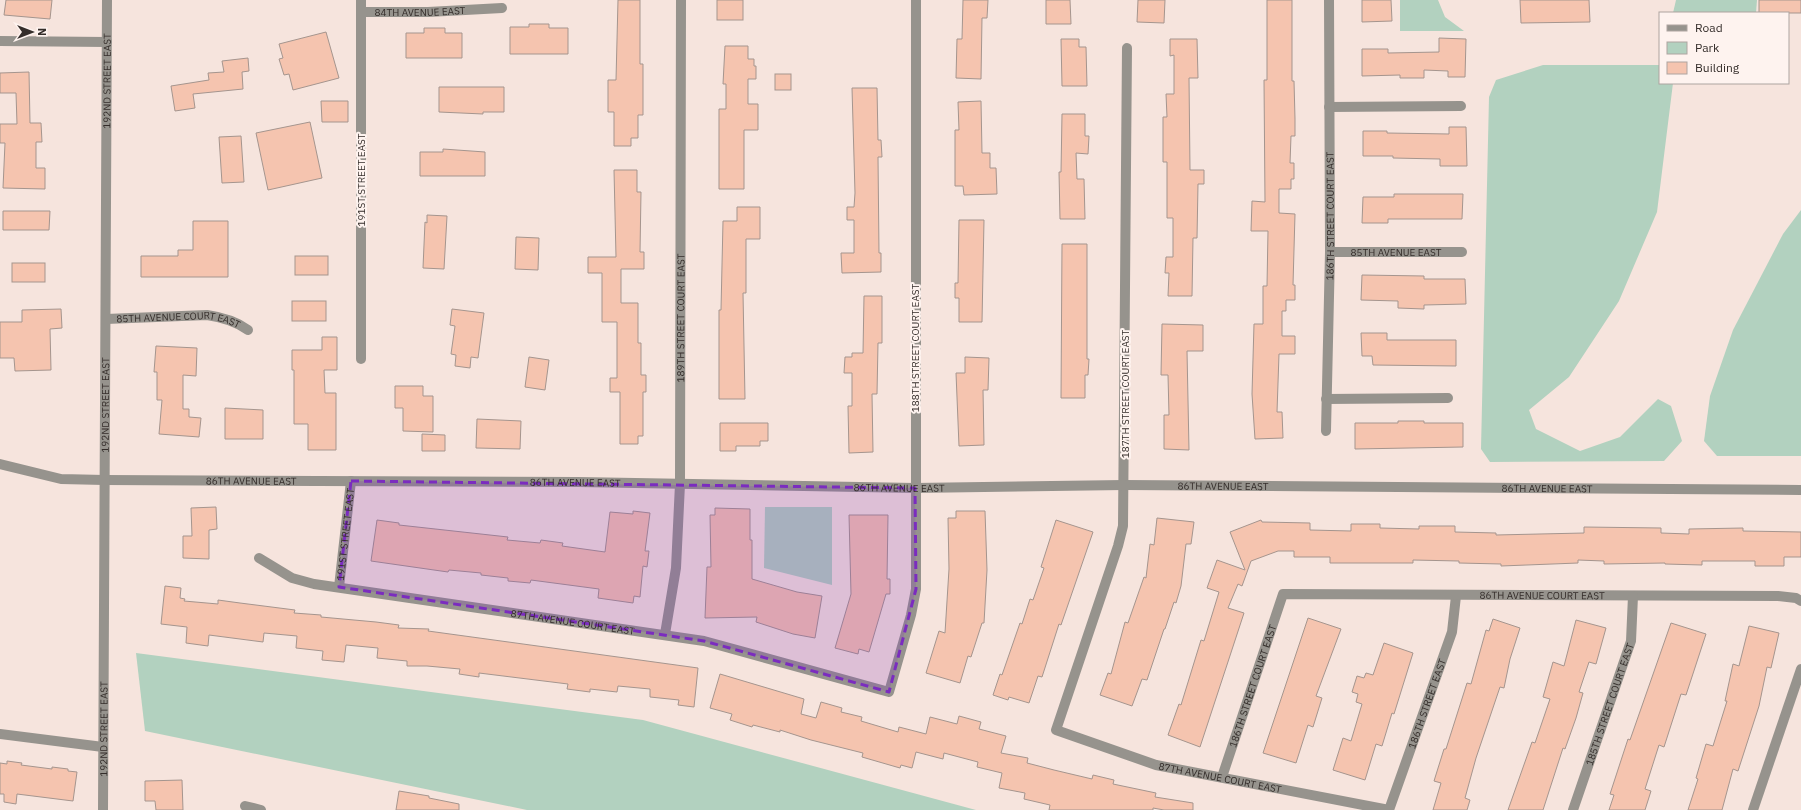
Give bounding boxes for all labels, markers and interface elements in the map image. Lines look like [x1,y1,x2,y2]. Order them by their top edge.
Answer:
street label: 84TH AVENUE EAST [375,3,466,19]
north arrow [12,12,52,52]
legend [1659,12,1789,84]
text: Road [1695,20,1723,35]
text: N [35,28,49,36]
street label: 192ND STREET EAST [100,33,113,129]
text: Park [1695,40,1720,55]
text: Building [1695,60,1740,75]
street label: 191ST STREET EAST [355,133,368,226]
street label: 186TH STREET COURT EAST [1323,151,1337,281]
street label: 85TH AVENUE EAST [1351,246,1442,259]
street label: 189TH STREET COURT EAST [674,253,687,382]
street label: 188TH STREET COURT EAST [909,283,922,412]
street label: 85TH AVENUE COURT EAST [116,308,243,331]
street label: 187TH STREET COURT EAST [1119,329,1132,458]
street label: 192ND STREET EAST [98,357,112,453]
street label: 86TH AVENUE EAST [206,474,297,487]
street label: 86TH AVENUE EAST [530,475,621,489]
street label: 86TH AVENUE EAST [1178,479,1269,493]
street label: 86TH AVENUE EAST [854,480,945,495]
street label: 86TH AVENUE EAST [1502,481,1593,495]
street label: 191ST STREET EAST [333,487,357,581]
street label: 86TH AVENUE COURT EAST [1480,588,1605,602]
street label: 87TH AVENUE COURT EAST [510,606,636,637]
street label: 186TH STREET COURT EAST [1226,623,1279,749]
street label: 185TH STREET COURT EAST [1582,641,1636,767]
street label: 186TH STREET EAST [1405,657,1449,750]
street label: 192ND STREET EAST [97,681,110,777]
street label: 87TH AVENUE COURT EAST [1157,759,1283,796]

